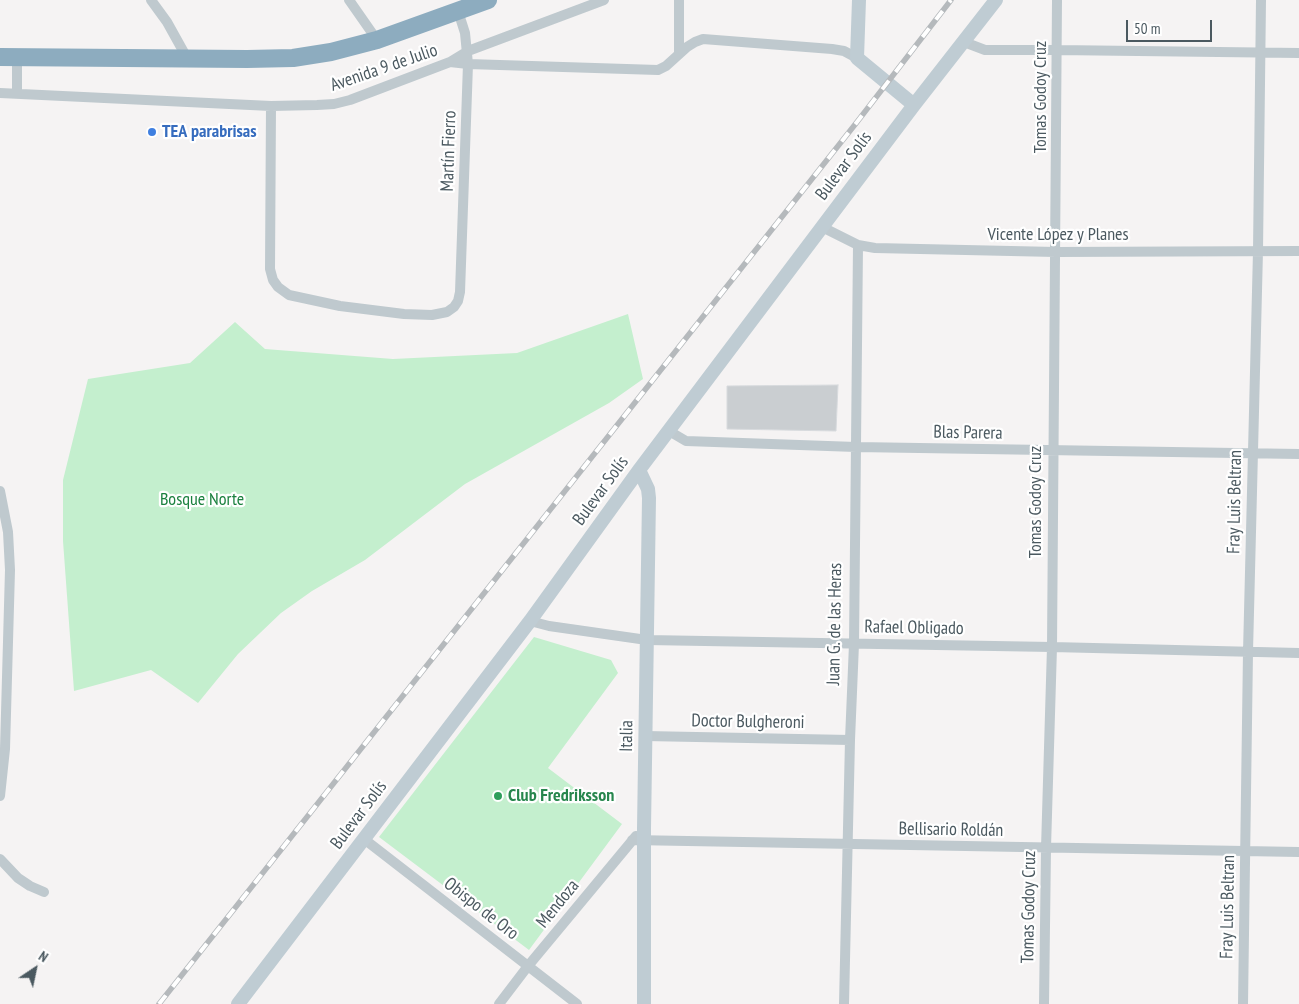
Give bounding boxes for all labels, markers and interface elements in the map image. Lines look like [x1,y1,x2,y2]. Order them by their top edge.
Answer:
scale bar [1129,10,1215,42]
text: 50 m [1134,19,1160,38]
street label: Avenida 9 de Julio [328,40,440,96]
street label: Tomas Godoy Cruz [1030,41,1052,153]
street label: Martín Fierro [437,110,461,192]
place label: TEA parabrisas [162,121,256,143]
marker: TEA parabrisas [146,126,158,138]
street label: Bulevar Solís [811,127,877,205]
street label: Vicente López y Planes [987,224,1129,246]
street label: Blas Parera [933,422,1003,444]
street label: Tomas Godoy Cruz [1025,446,1047,558]
street label: Fray Luis Beltran [1223,450,1247,554]
street label: Bulevar Solís [569,452,633,530]
park label: Bosque Norte [160,489,244,511]
street label: Juan G. de las Heras [823,563,847,685]
street label: Rafael Obligado [864,616,964,640]
street label: Doctor Bulgheroni [691,710,805,734]
street label: Italia [616,720,638,752]
street label: Bulevar Solís [326,776,392,854]
place label: Club Fredriksson [508,785,614,807]
marker: Club Fredriksson [492,790,504,802]
street label: Bellisario Roldán [898,818,1004,842]
street label: Tomas Godoy Cruz [1017,851,1041,963]
street label: Fray Luis Beltran [1216,855,1240,959]
street label: Obispo de Oro [439,873,523,945]
street label: Mendoza [532,876,584,932]
north arrow [10,944,60,994]
text: N [35,947,52,966]

